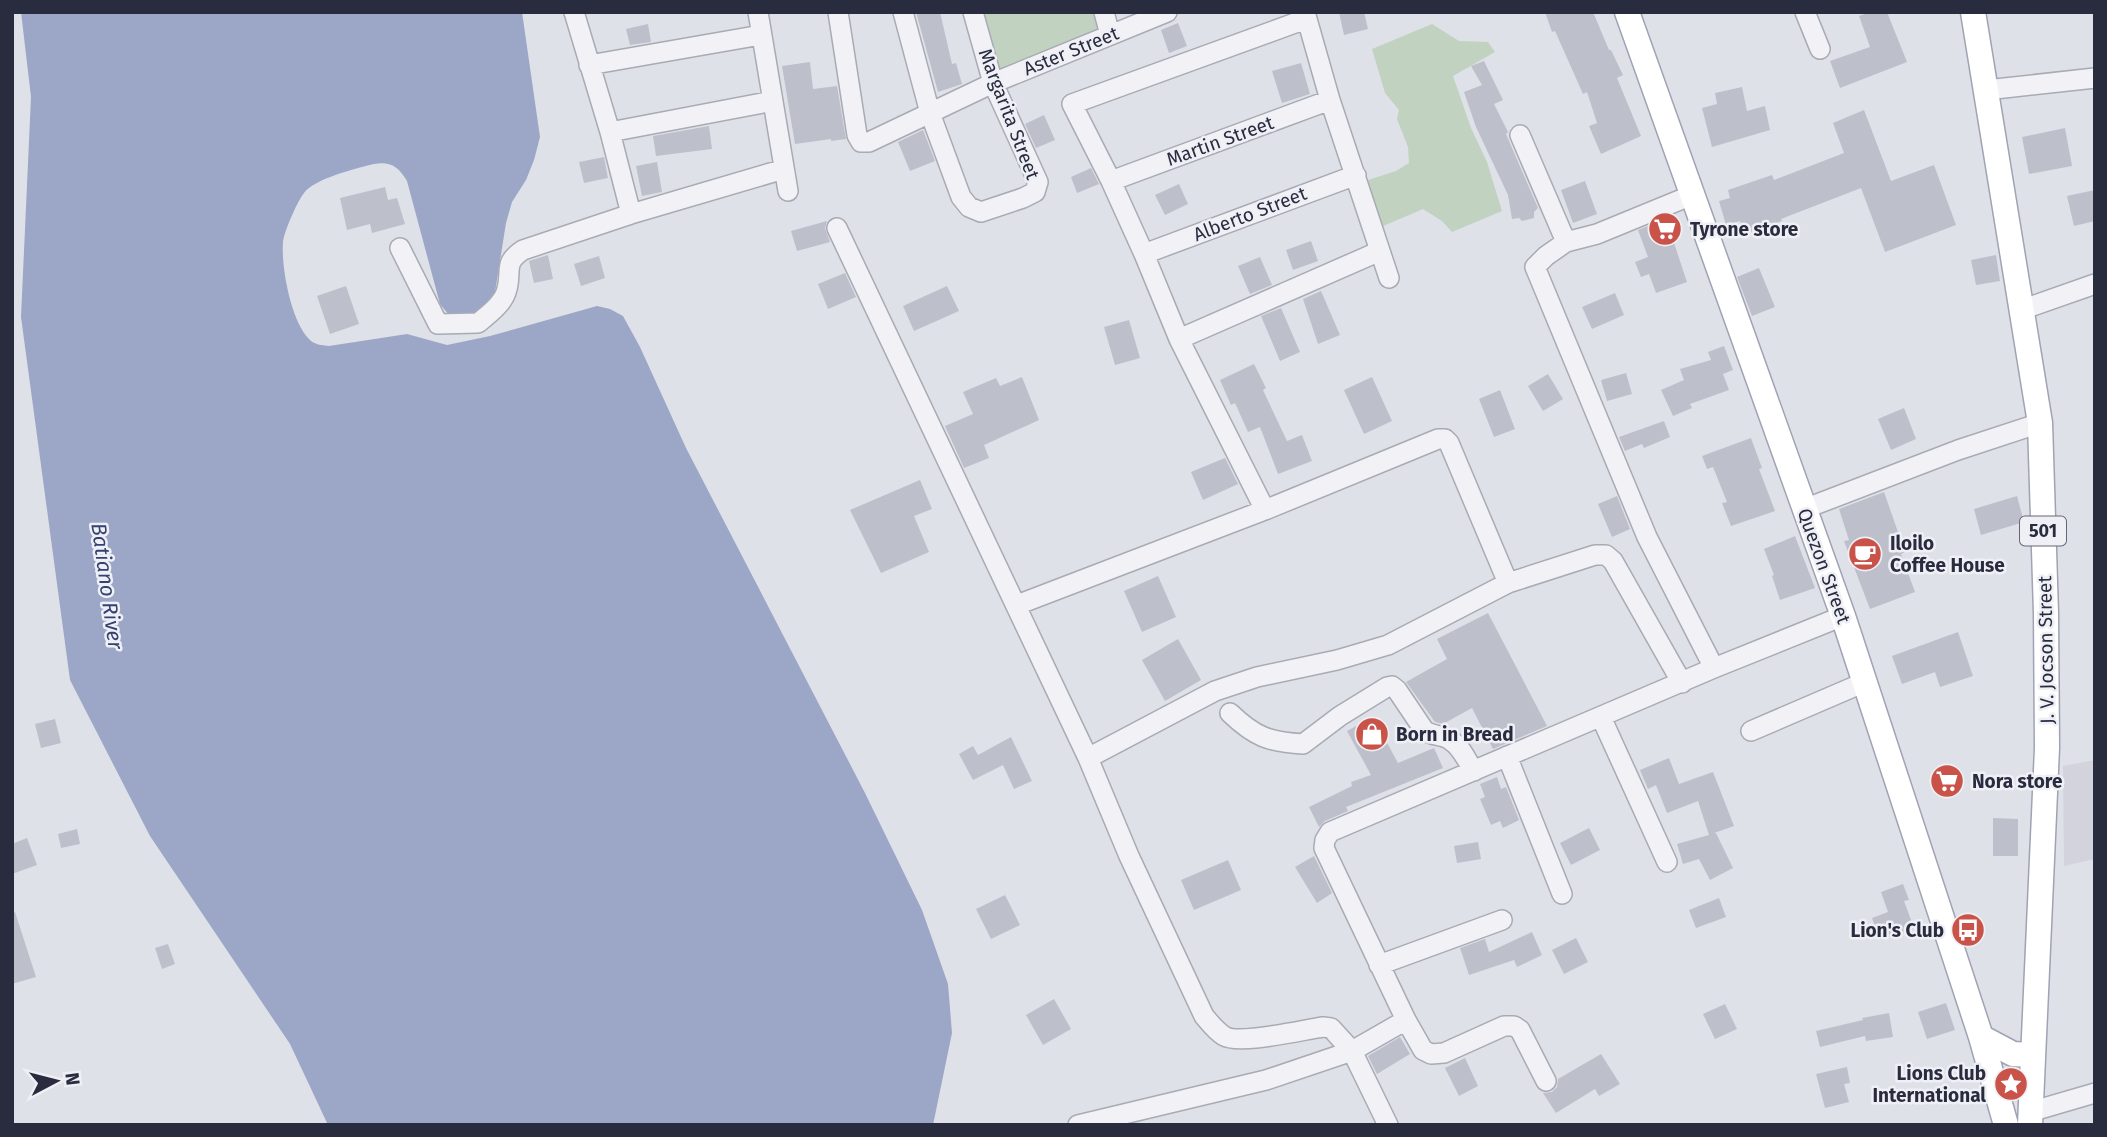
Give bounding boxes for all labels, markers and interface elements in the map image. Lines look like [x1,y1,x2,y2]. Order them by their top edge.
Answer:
street label: Aster Street [1020,21,1122,81]
street label: Margarita Street [973,45,1045,183]
street label: Martin Street [1163,111,1277,171]
street label: Alberto Street [1190,182,1310,246]
supermarket icon: Tyrone store [1646,210,1684,248]
place label: Tyrone store [1690,218,1798,241]
street label: Quezon Street [1792,505,1856,627]
road number: 501 [2020,516,2066,546]
water label: Batiano River [85,521,129,652]
place label: Iloilo Coffee House [1890,532,2005,577]
cafe icon: Iloilo Coffee House [1846,535,1884,573]
street label: J. V. Jocson Street [2033,576,2059,724]
shop icon: Born in Bread [1353,715,1391,753]
place label: Born in Bread [1396,723,1514,746]
supermarket icon: Nora store [1928,762,1966,800]
place label: Nora store [1972,770,2062,793]
bus stop icon: Lion's Club [1949,911,1987,949]
place label: Lion's Club [1850,919,1944,942]
north arrow [21,1046,91,1116]
place label: Lions Club International [1872,1062,1986,1107]
place icon: Lions Club International [1992,1065,2030,1103]
text: N [60,1071,85,1087]

